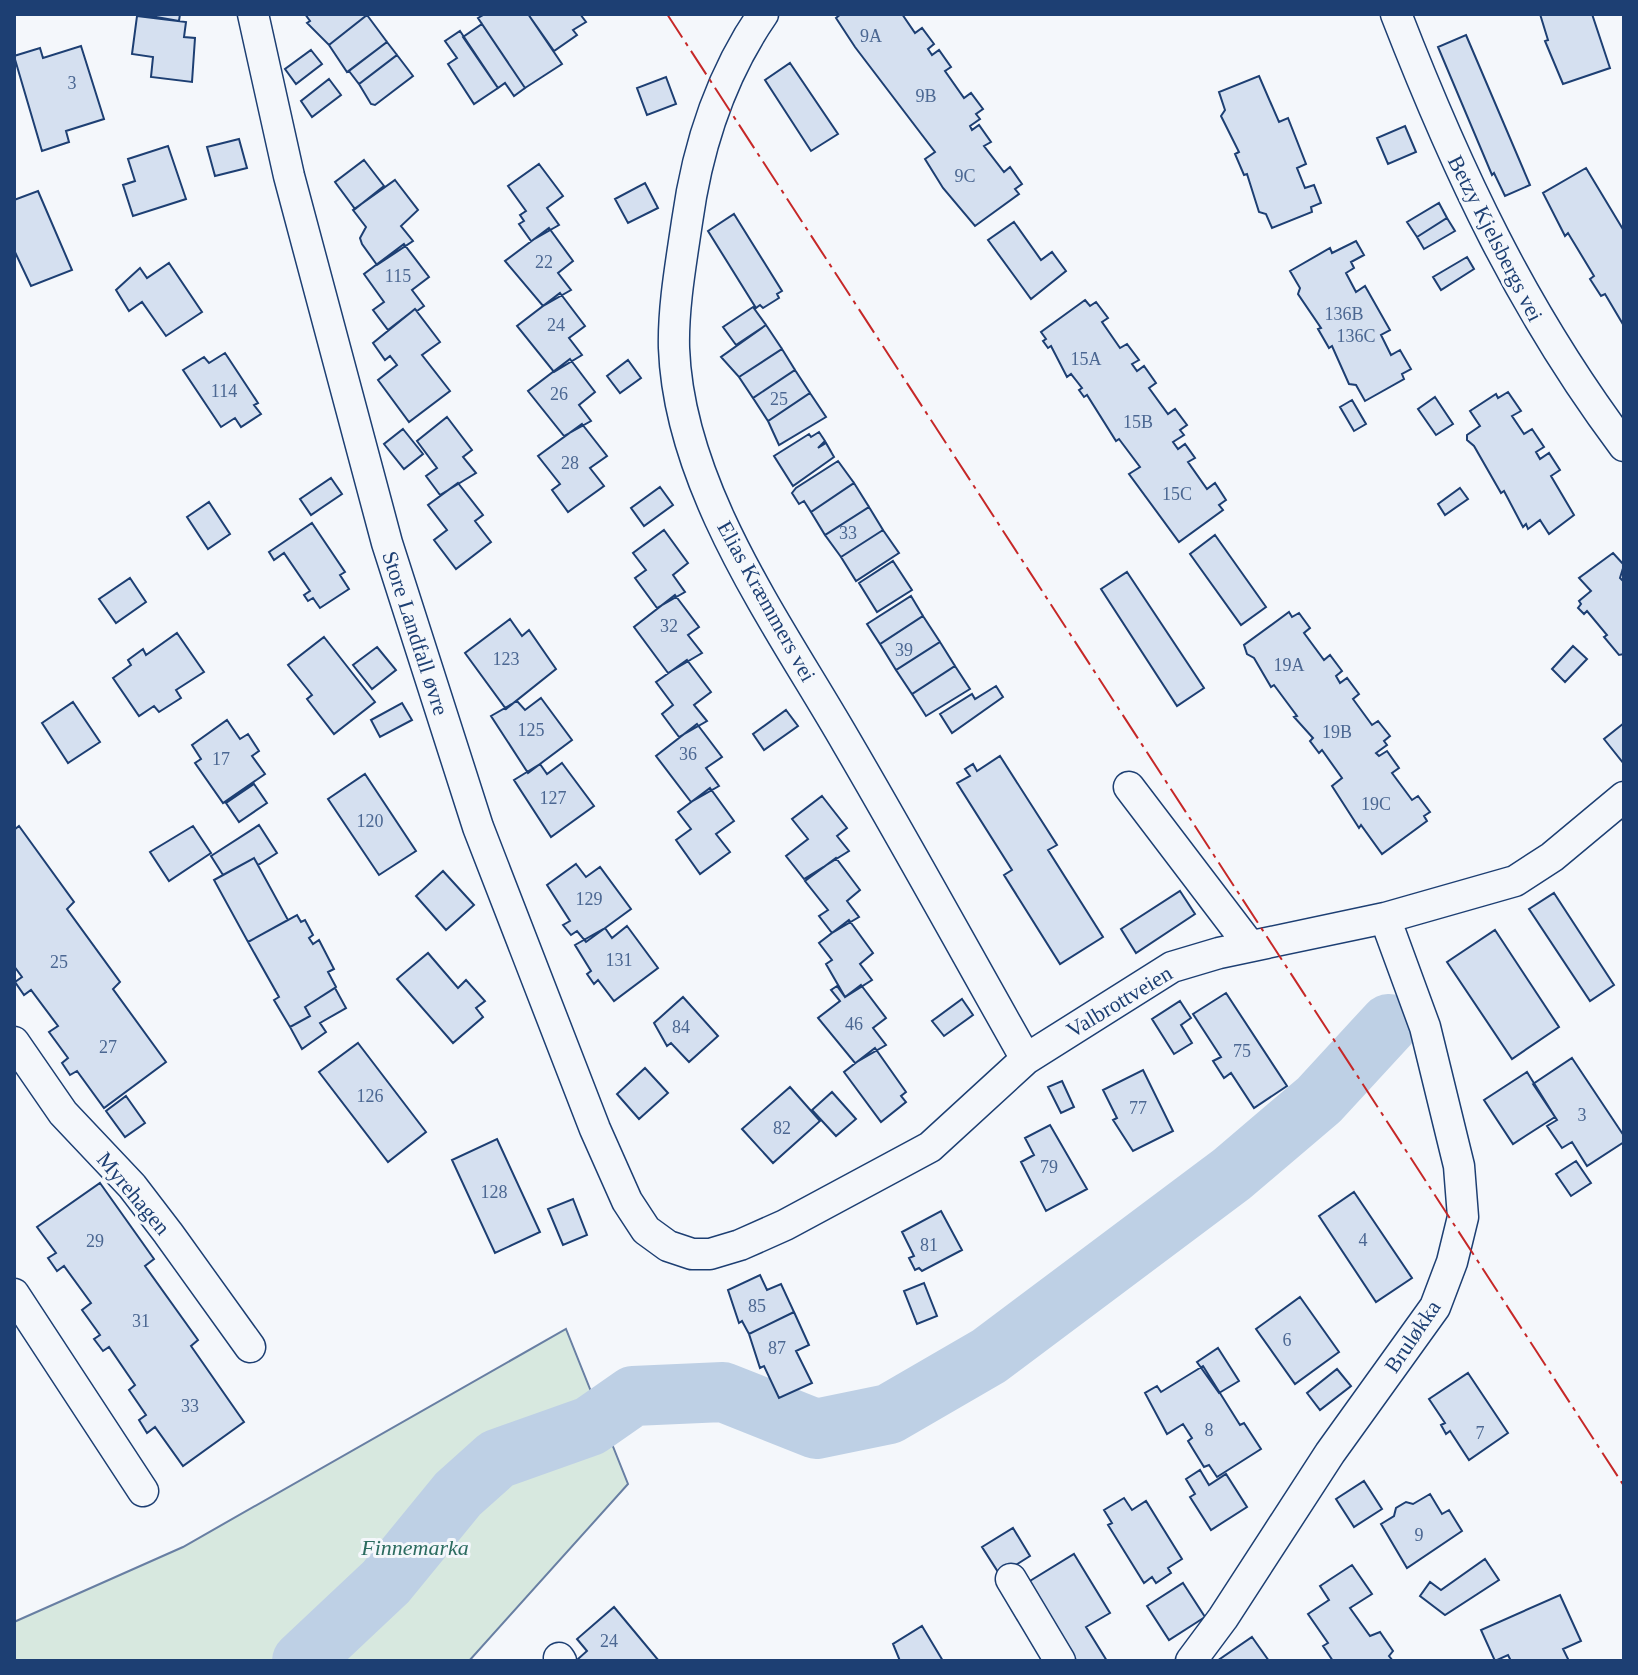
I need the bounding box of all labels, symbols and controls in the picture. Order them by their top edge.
house number: 9A [860,26,882,46]
house number: 3 [68,73,77,93]
house number: 9B [915,86,937,106]
street label: Betzy Kjelsbergs vei [1443,151,1548,325]
house number: 9C [954,166,976,186]
house number: 22 [535,252,553,272]
house number: 115 [385,266,411,286]
house number: 136B [1324,304,1364,324]
house number: 24 [547,315,565,335]
house number: 136C [1336,326,1376,346]
house number: 15A [1071,349,1102,369]
house number: 114 [211,381,237,401]
house number: 26 [550,384,568,404]
house number: 25 [770,389,788,409]
house number: 15B [1123,412,1153,432]
house number: 28 [561,453,579,473]
house number: 15C [1162,484,1192,504]
street label: Elias Kræmmers vei [712,517,821,686]
house number: 33 [839,523,857,543]
street label: Store Landfall øvre [377,548,454,718]
house number: 32 [660,616,678,636]
house number: 39 [895,640,913,660]
house number: 123 [493,649,520,669]
house number: 19A [1274,655,1305,675]
house number: 125 [518,720,545,740]
house number: 19B [1322,722,1352,742]
house number: 36 [679,744,697,764]
house number: 17 [212,749,230,769]
house number: 127 [540,788,567,808]
house number: 19C [1361,794,1391,814]
house number: 120 [357,811,384,831]
house number: 129 [576,889,603,909]
house number: 131 [606,950,633,970]
house number: 25 [50,952,68,972]
street label: Valbrottveien [1062,960,1176,1043]
house number: 46 [845,1014,863,1034]
house number: 84 [672,1017,690,1037]
house number: 27 [99,1037,117,1057]
house number: 75 [1233,1041,1251,1061]
house number: 126 [357,1086,384,1106]
house number: 77 [1129,1098,1147,1118]
house number: 3 [1578,1105,1587,1125]
house number: 82 [773,1118,791,1138]
street label: Myrehagen [92,1147,175,1240]
house number: 79 [1040,1157,1058,1177]
house number: 128 [481,1182,508,1202]
house number: 4 [1359,1230,1368,1250]
house number: 29 [86,1231,104,1251]
house number: 81 [920,1235,938,1255]
street label: Bruløkka [1379,1295,1446,1377]
house number: 85 [748,1296,766,1316]
house number: 31 [132,1311,150,1331]
house number: 6 [1283,1330,1292,1350]
house number: 87 [768,1338,786,1358]
house number: 33 [181,1396,199,1416]
house number: 8 [1205,1420,1214,1440]
house number: 7 [1476,1423,1485,1443]
house number: 9 [1415,1525,1424,1545]
park label: Finnemarka [360,1535,469,1560]
house number: 24 [600,1631,618,1651]

